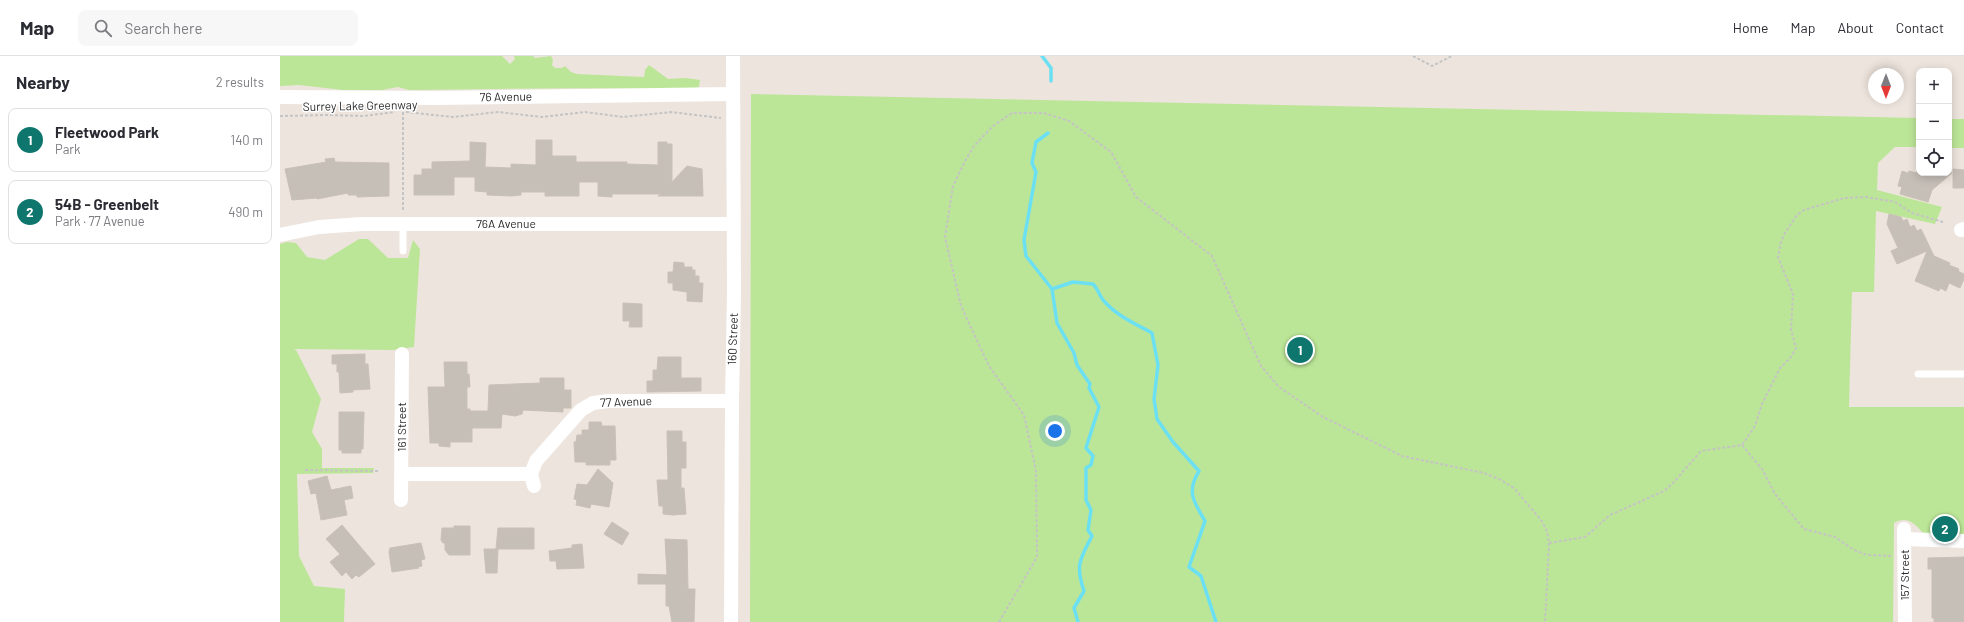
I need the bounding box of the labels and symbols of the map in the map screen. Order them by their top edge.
north arrow [1868,68,1904,104]
street label: 76 Avenue [480,89,532,103]
street label: Surrey Lake Greenway [302,97,418,113]
street label: 76A Avenue [476,216,536,230]
street label: 160 Street [724,313,740,365]
pin: 1 [1287,335,1313,365]
street label: 77 Avenue [600,393,652,409]
street label: 161 Street [394,402,408,452]
your location [1045,421,1065,441]
pin: 2 [1932,514,1958,544]
street label: 157 Street [1897,549,1911,601]

